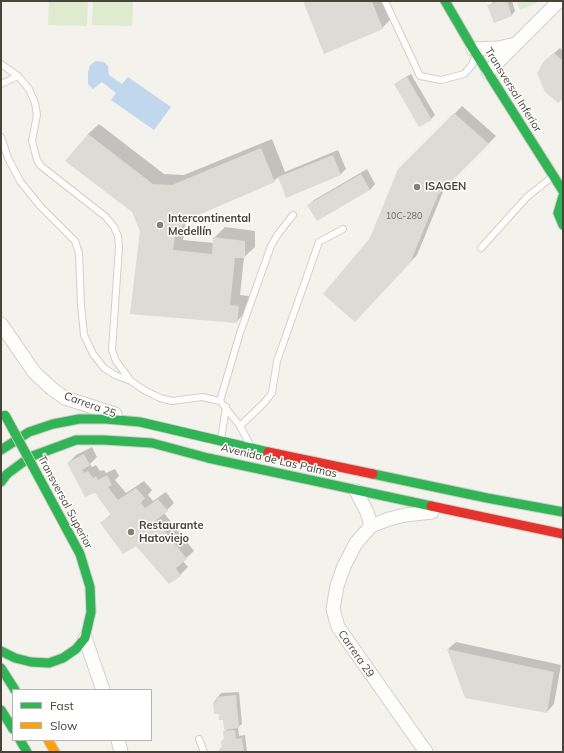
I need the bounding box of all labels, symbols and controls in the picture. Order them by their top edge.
street label: Transversal Inferior [482,45,544,135]
place label: ISAGEN [425,180,466,194]
marker: ISAGEN [412,182,422,192]
house number: 10C-280 [386,211,422,221]
place label: Intercontinental Medellín [168,212,251,238]
marker: Intercontinental Medellín [155,220,165,230]
street label: Carrera 25 [62,389,118,421]
street label: Avenida de Las Palmas [220,441,338,481]
street label: Transversal Superior [35,453,95,551]
place label: Restaurante Hatoviejo [139,519,203,545]
marker: Restaurante Hatoviejo [126,527,136,537]
street label: Carrera 29 [335,628,377,680]
legend [12,689,152,741]
text: Fast [50,698,74,713]
text: Slow [50,718,78,733]

